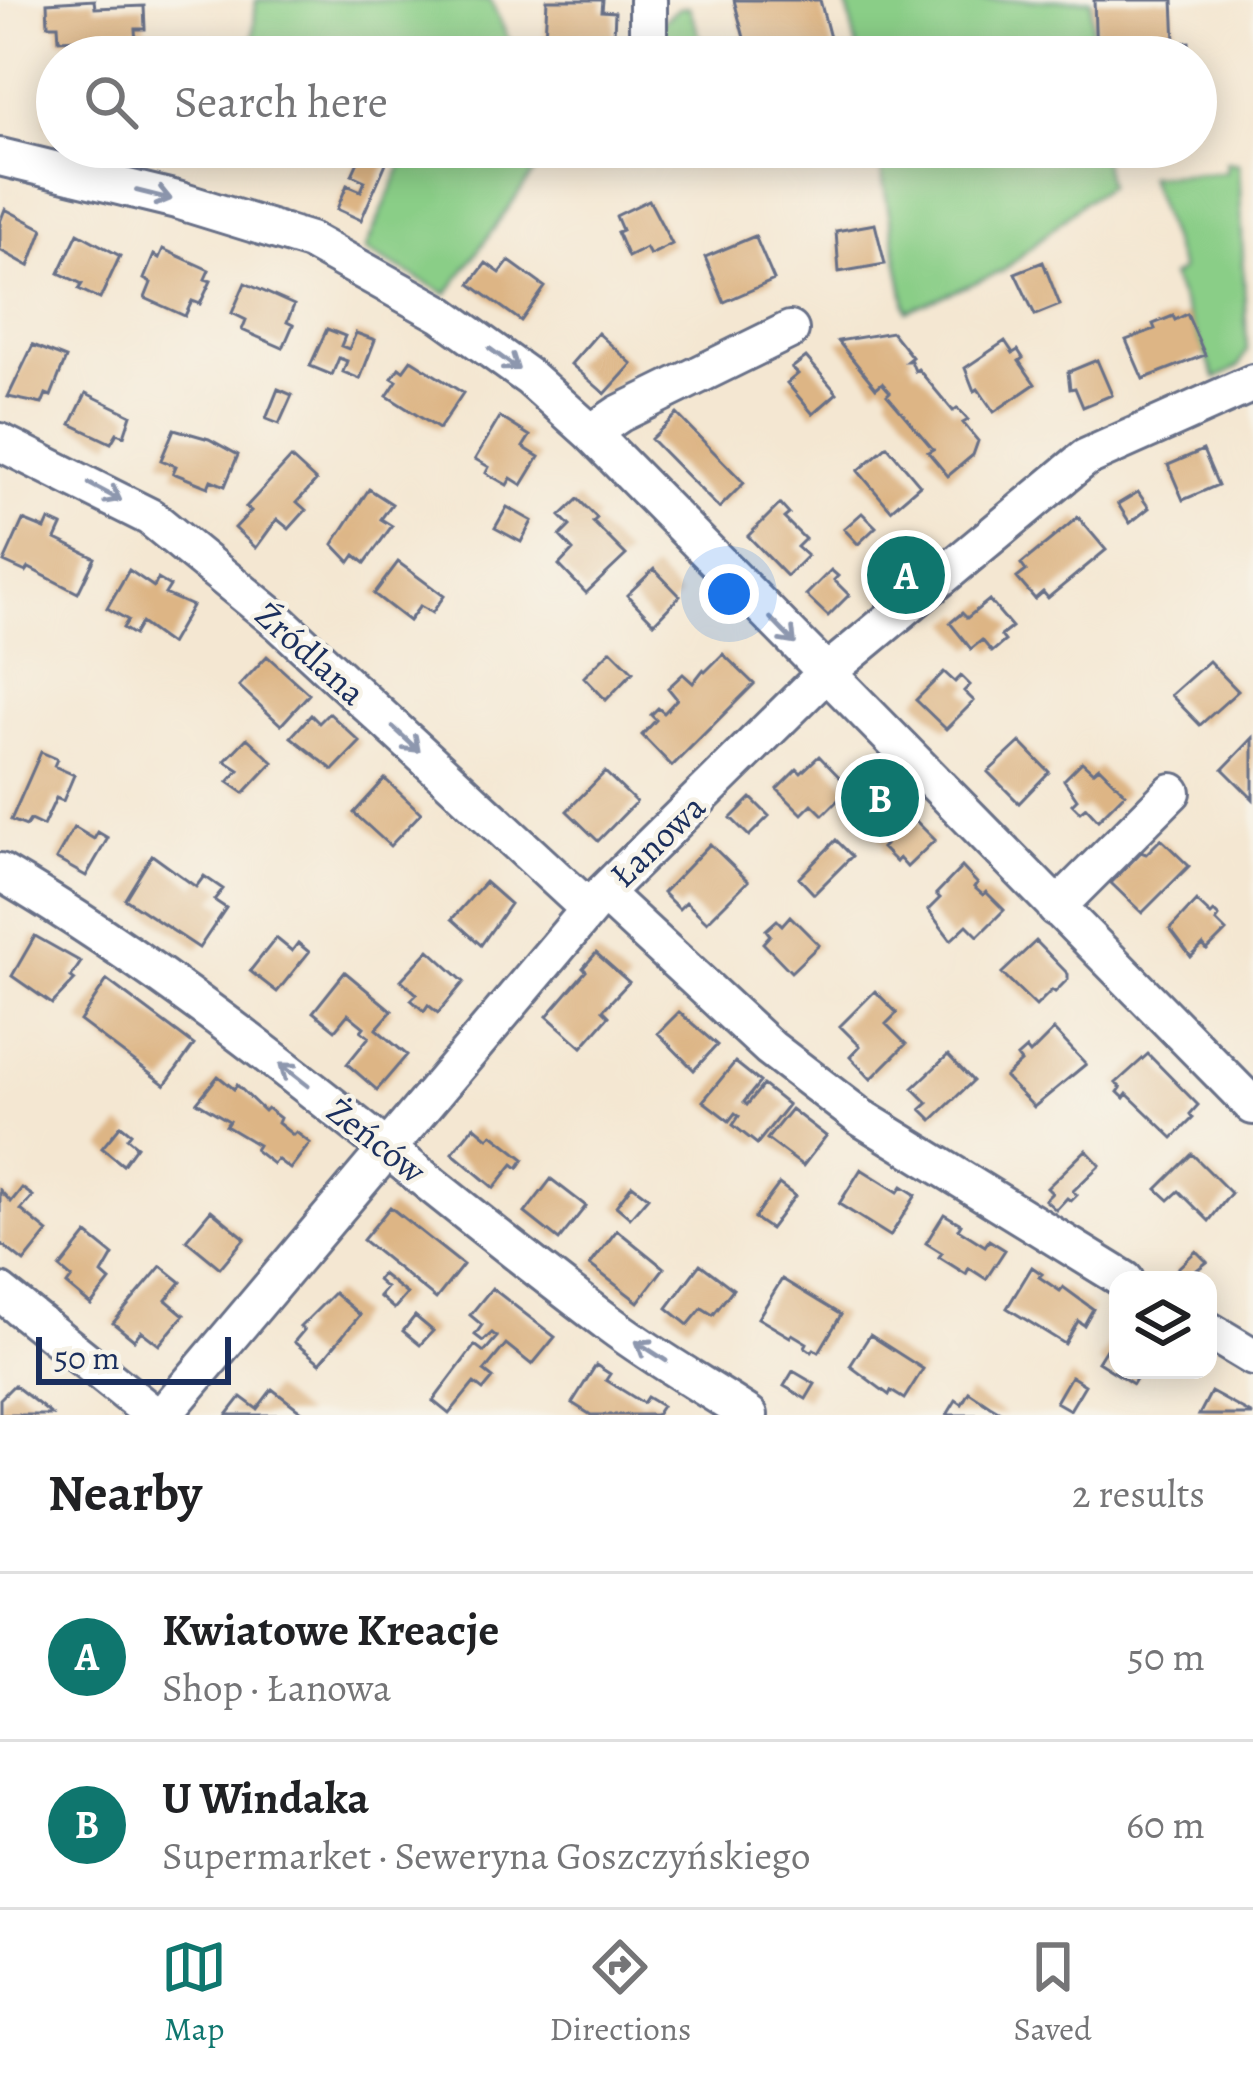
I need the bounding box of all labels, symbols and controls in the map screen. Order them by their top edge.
search box [36,36,1217,168]
icon: search [78,69,144,135]
text: Search here [174,71,388,133]
one-way arrow [135,185,173,207]
one-way arrow [487,346,520,371]
one-way arrow [87,481,122,504]
pin: A [867,530,945,620]
your location [699,564,759,624]
street label: Źródlana [245,591,377,716]
one-way arrow [768,616,796,645]
one-way arrow [390,725,420,753]
pin: B [841,753,919,843]
street label: Łanowa [599,783,716,898]
one-way arrow [278,1062,310,1089]
street label: Żeńców [317,1086,437,1195]
map controls [1109,1271,1217,1379]
button: layers [1109,1271,1217,1379]
scale bar [36,1331,231,1384]
text: 50 m [54,1335,120,1380]
one-way arrow [634,1339,668,1364]
text: Nearby [48,1458,202,1528]
text: 2 results [1072,1467,1205,1520]
text: Kwiatowe Kreacje [162,1599,499,1661]
text: A [75,1630,99,1683]
text: 50 m [1127,1630,1205,1683]
text: Shop · Łanowa [162,1661,391,1714]
text: U Windaka [162,1767,369,1829]
text: B [75,1798,99,1851]
text: 60 m [1126,1798,1205,1851]
text: Supermarket · Seweryna Goszczyńskiego [162,1829,811,1882]
tab: Map [161,1934,227,2051]
tab: Directions [550,1934,691,2051]
tab: Saved [1014,1934,1092,2051]

